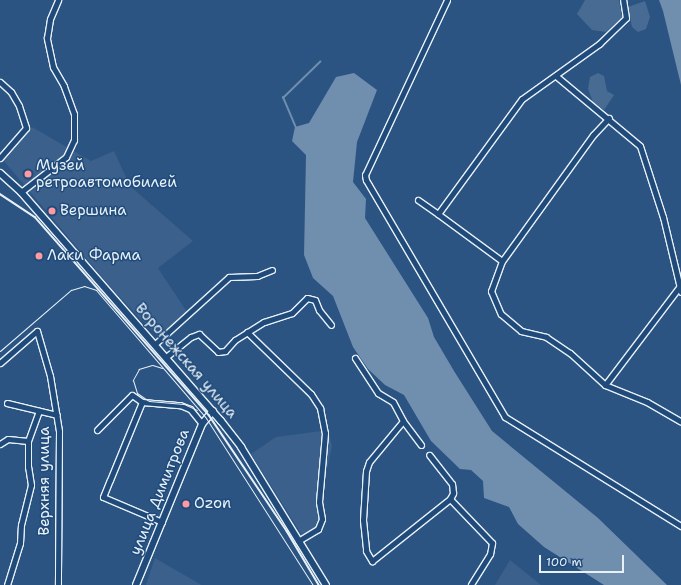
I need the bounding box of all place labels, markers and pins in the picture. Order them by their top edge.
place label: Музей ретроавтомобилей [36,156,177,191]
marker: Музей ретроавтомобилей [23,169,33,179]
place label: Вершина [60,202,127,220]
marker: Вершина [47,206,57,216]
place label: Лаки Фарма [47,247,141,265]
marker: Лаки Фарма [34,251,44,261]
place label: Ozon [194,495,231,513]
marker: Ozon [181,499,191,509]

